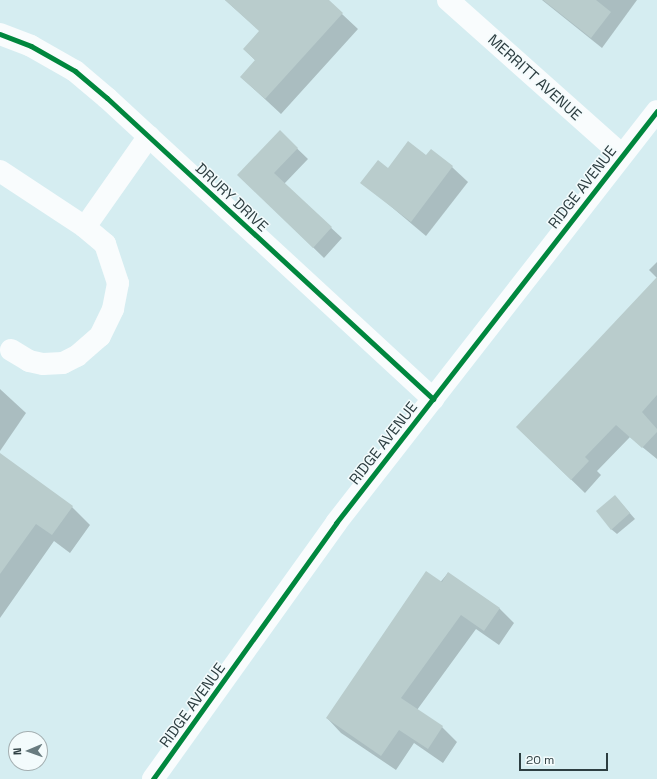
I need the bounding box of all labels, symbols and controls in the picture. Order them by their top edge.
street label: MERRITT AVENUE [484,30,586,124]
street label: RIDGE AVENUE [544,142,620,232]
street label: DRURY DRIVE [192,159,272,235]
street label: RIDGE AVENUE [345,398,421,488]
street label: RIDGE AVENUE [155,659,229,751]
north arrow [8,731,48,771]
scale bar [521,745,610,771]
text: N [10,747,24,755]
text: 20 m [526,752,554,768]

